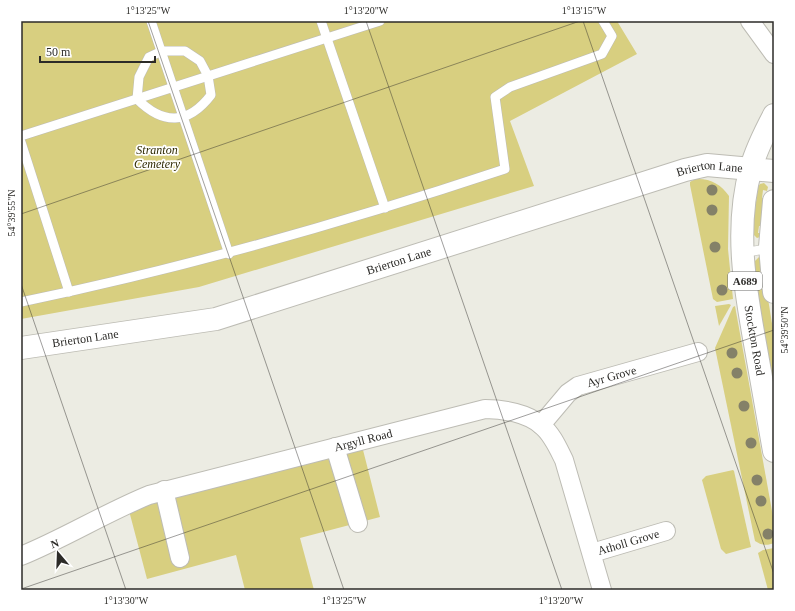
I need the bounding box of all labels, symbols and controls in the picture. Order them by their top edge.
text: 1°13'25"W [126,5,171,16]
text: 1°13'20"W [344,5,389,16]
text: 1°13'15"W [562,5,607,16]
scale bar [40,38,155,64]
text: 50 m [46,45,71,59]
park label: Stranton Cemetery [134,143,181,171]
street label: Brierton Lane [675,158,743,179]
text: 54°39'55"N [6,189,17,237]
street label: Brierton Lane [365,244,433,278]
road number: A689 [728,272,762,290]
street label: Stockton Road [742,304,768,377]
text: 54°39'50"N [779,306,790,354]
street label: Brierton Lane [51,327,119,350]
street label: Ayr Grove [585,363,638,390]
street label: Argyll Road [333,426,394,454]
street label: Atholl Grove [596,526,661,558]
north arrow [38,533,78,573]
text: N [49,537,61,551]
text: 1°13'30"W [104,595,149,606]
text: 1°13'25"W [322,595,367,606]
text: 1°13'20"W [539,595,584,606]

